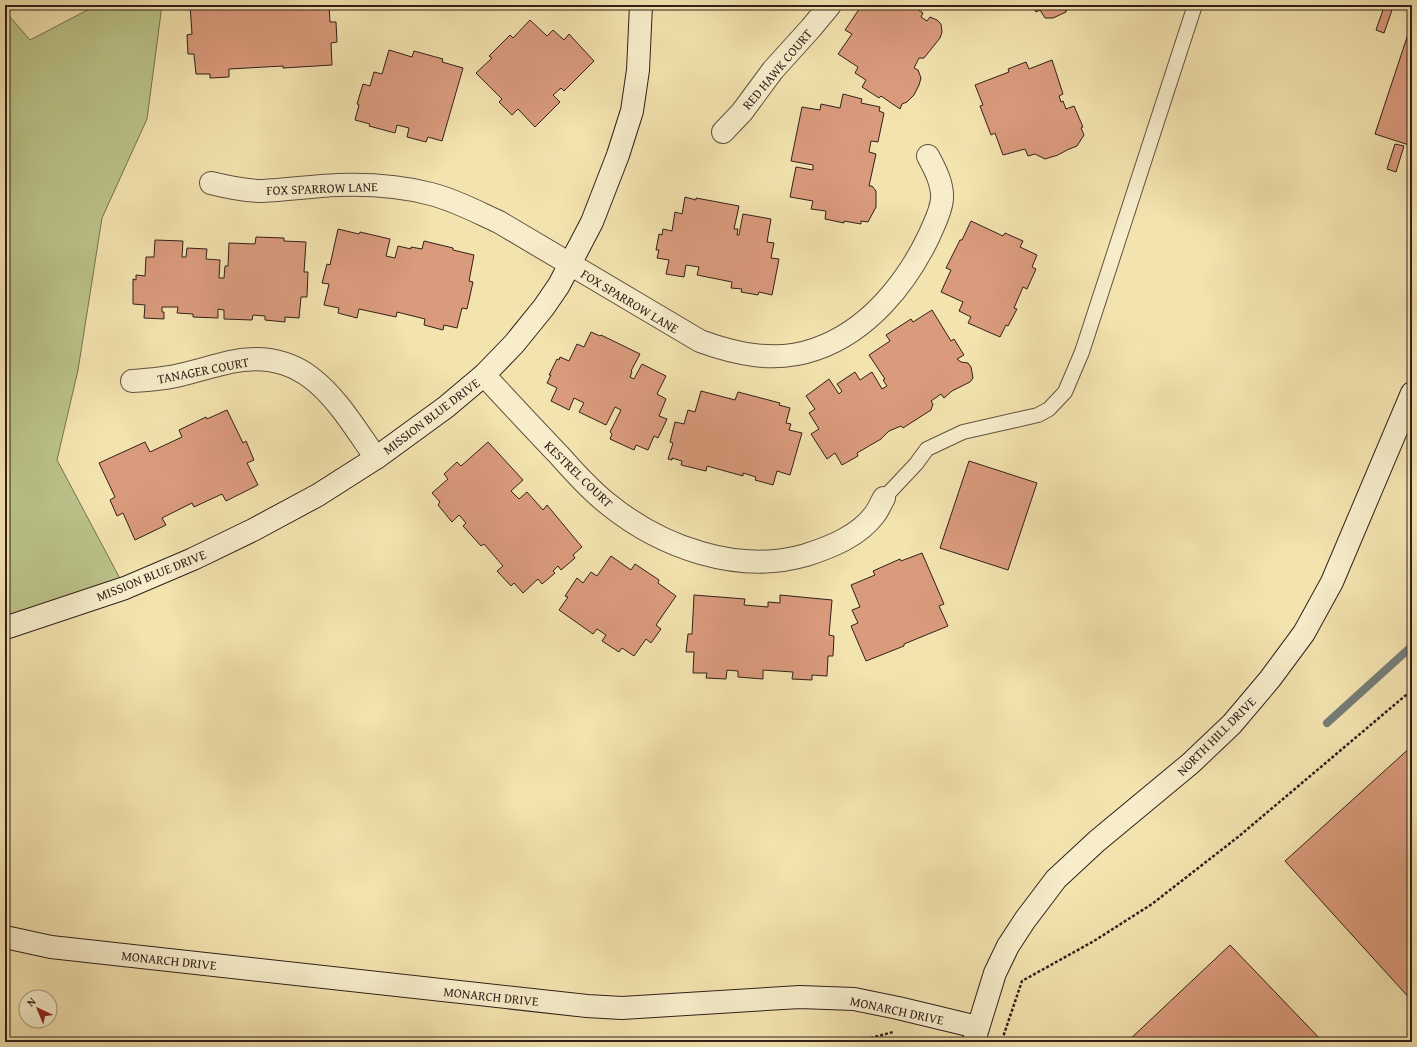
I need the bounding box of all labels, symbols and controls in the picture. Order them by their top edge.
street label: RED HAWK COURT [738,24,817,114]
street label: FOX SPARROW LANE [266,177,378,200]
street label: FOX SPARROW LANE [577,265,683,338]
street label: TANAGER COURT [156,352,251,389]
street label: MISSION BLUE DRIVE [379,373,484,459]
street label: KESTREL COURT [540,437,618,513]
street label: MISSION BLUE DRIVE [93,545,209,606]
street label: NORTH HILL DRIVE [1173,692,1260,780]
street label: MONARCH DRIVE [120,946,218,975]
street label: MONARCH DRIVE [442,982,540,1011]
north arrow [18,989,58,1029]
street label: MONARCH DRIVE [848,991,946,1030]
text: N [23,993,40,1010]

